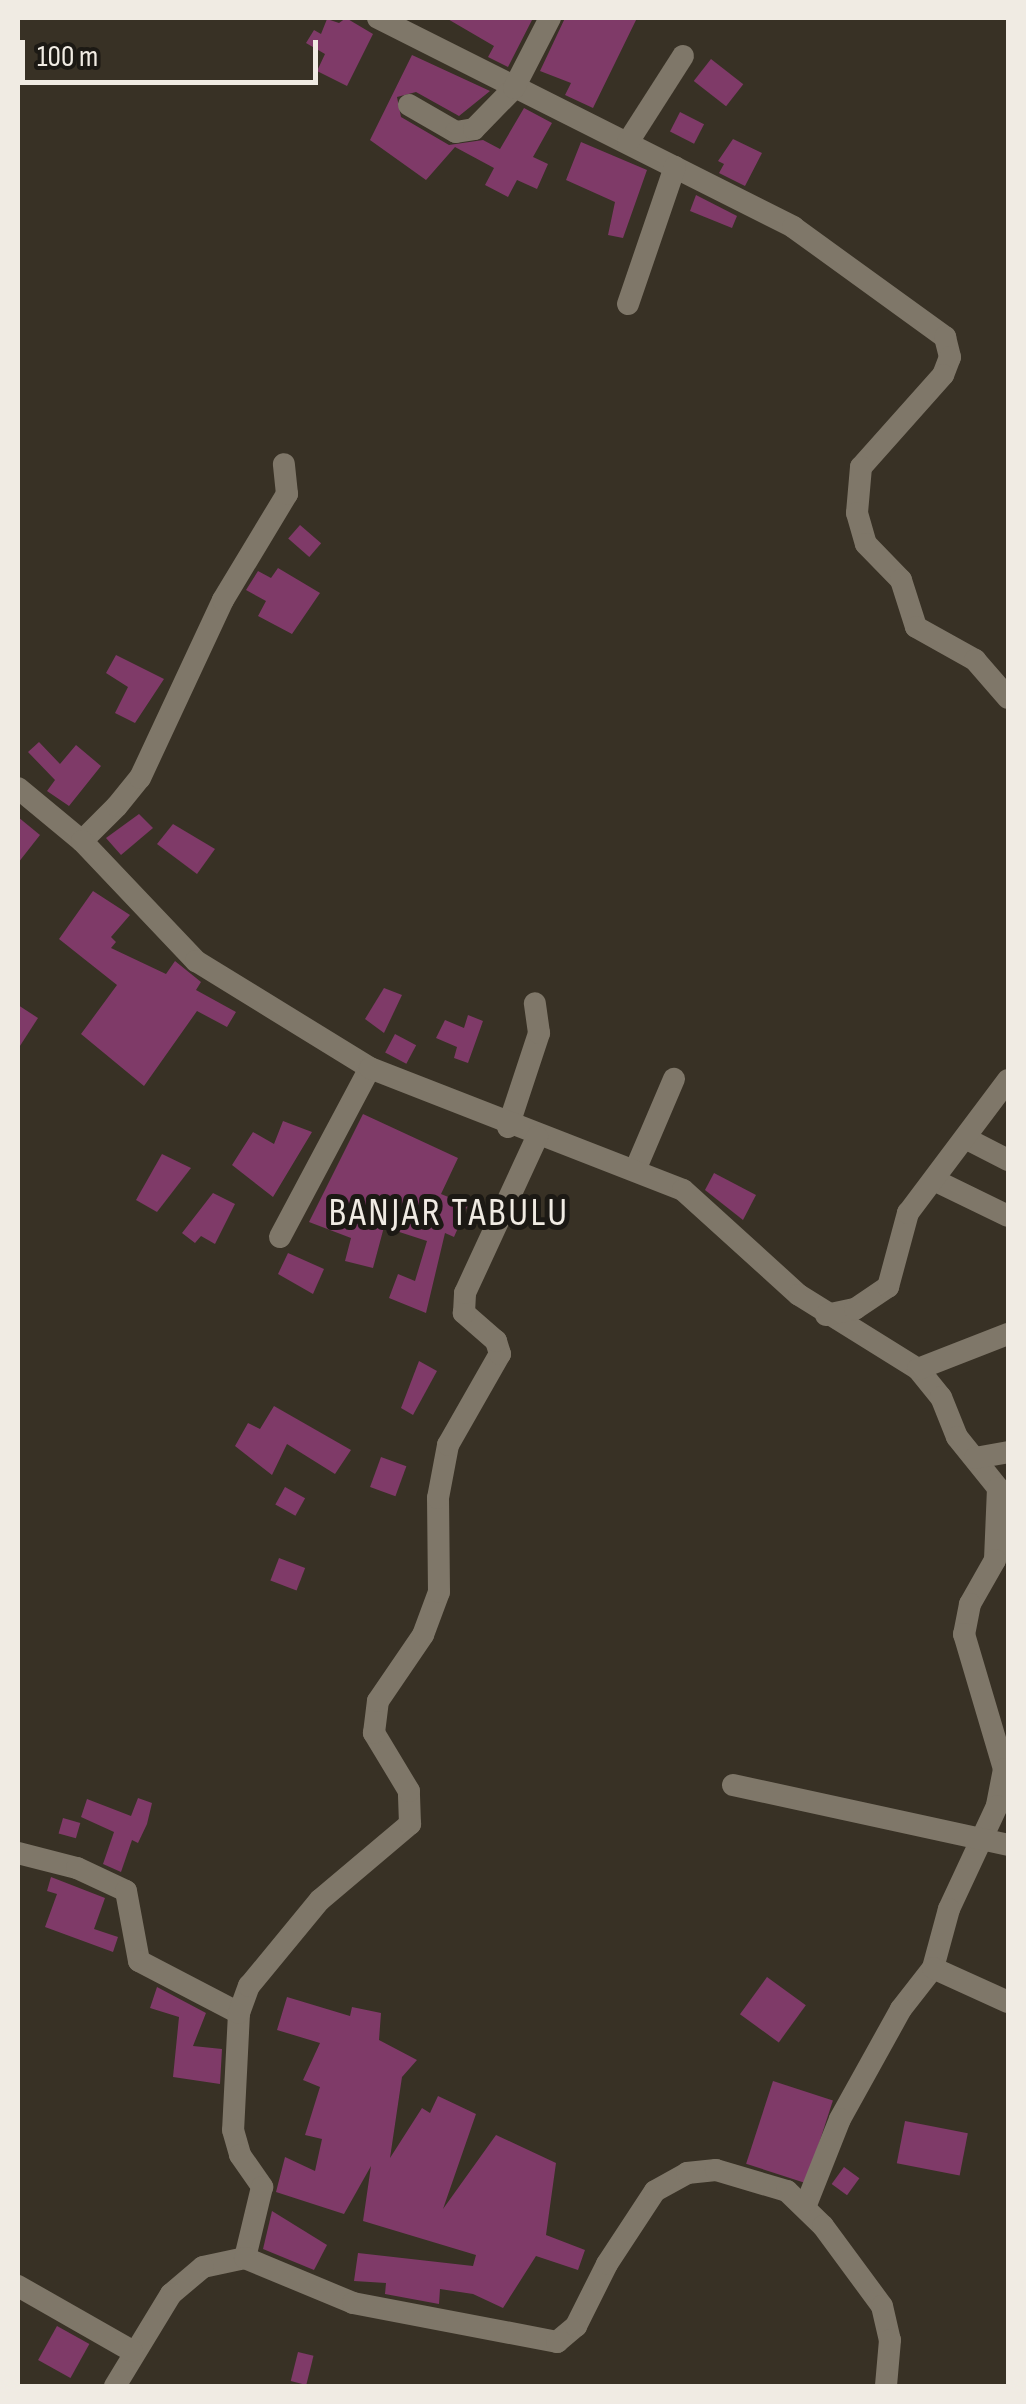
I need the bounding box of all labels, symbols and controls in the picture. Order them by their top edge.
scale bar [25,20,322,82]
text: 100 m [37,39,98,75]
district label: BANJAR TABULU [328,1189,570,1237]

